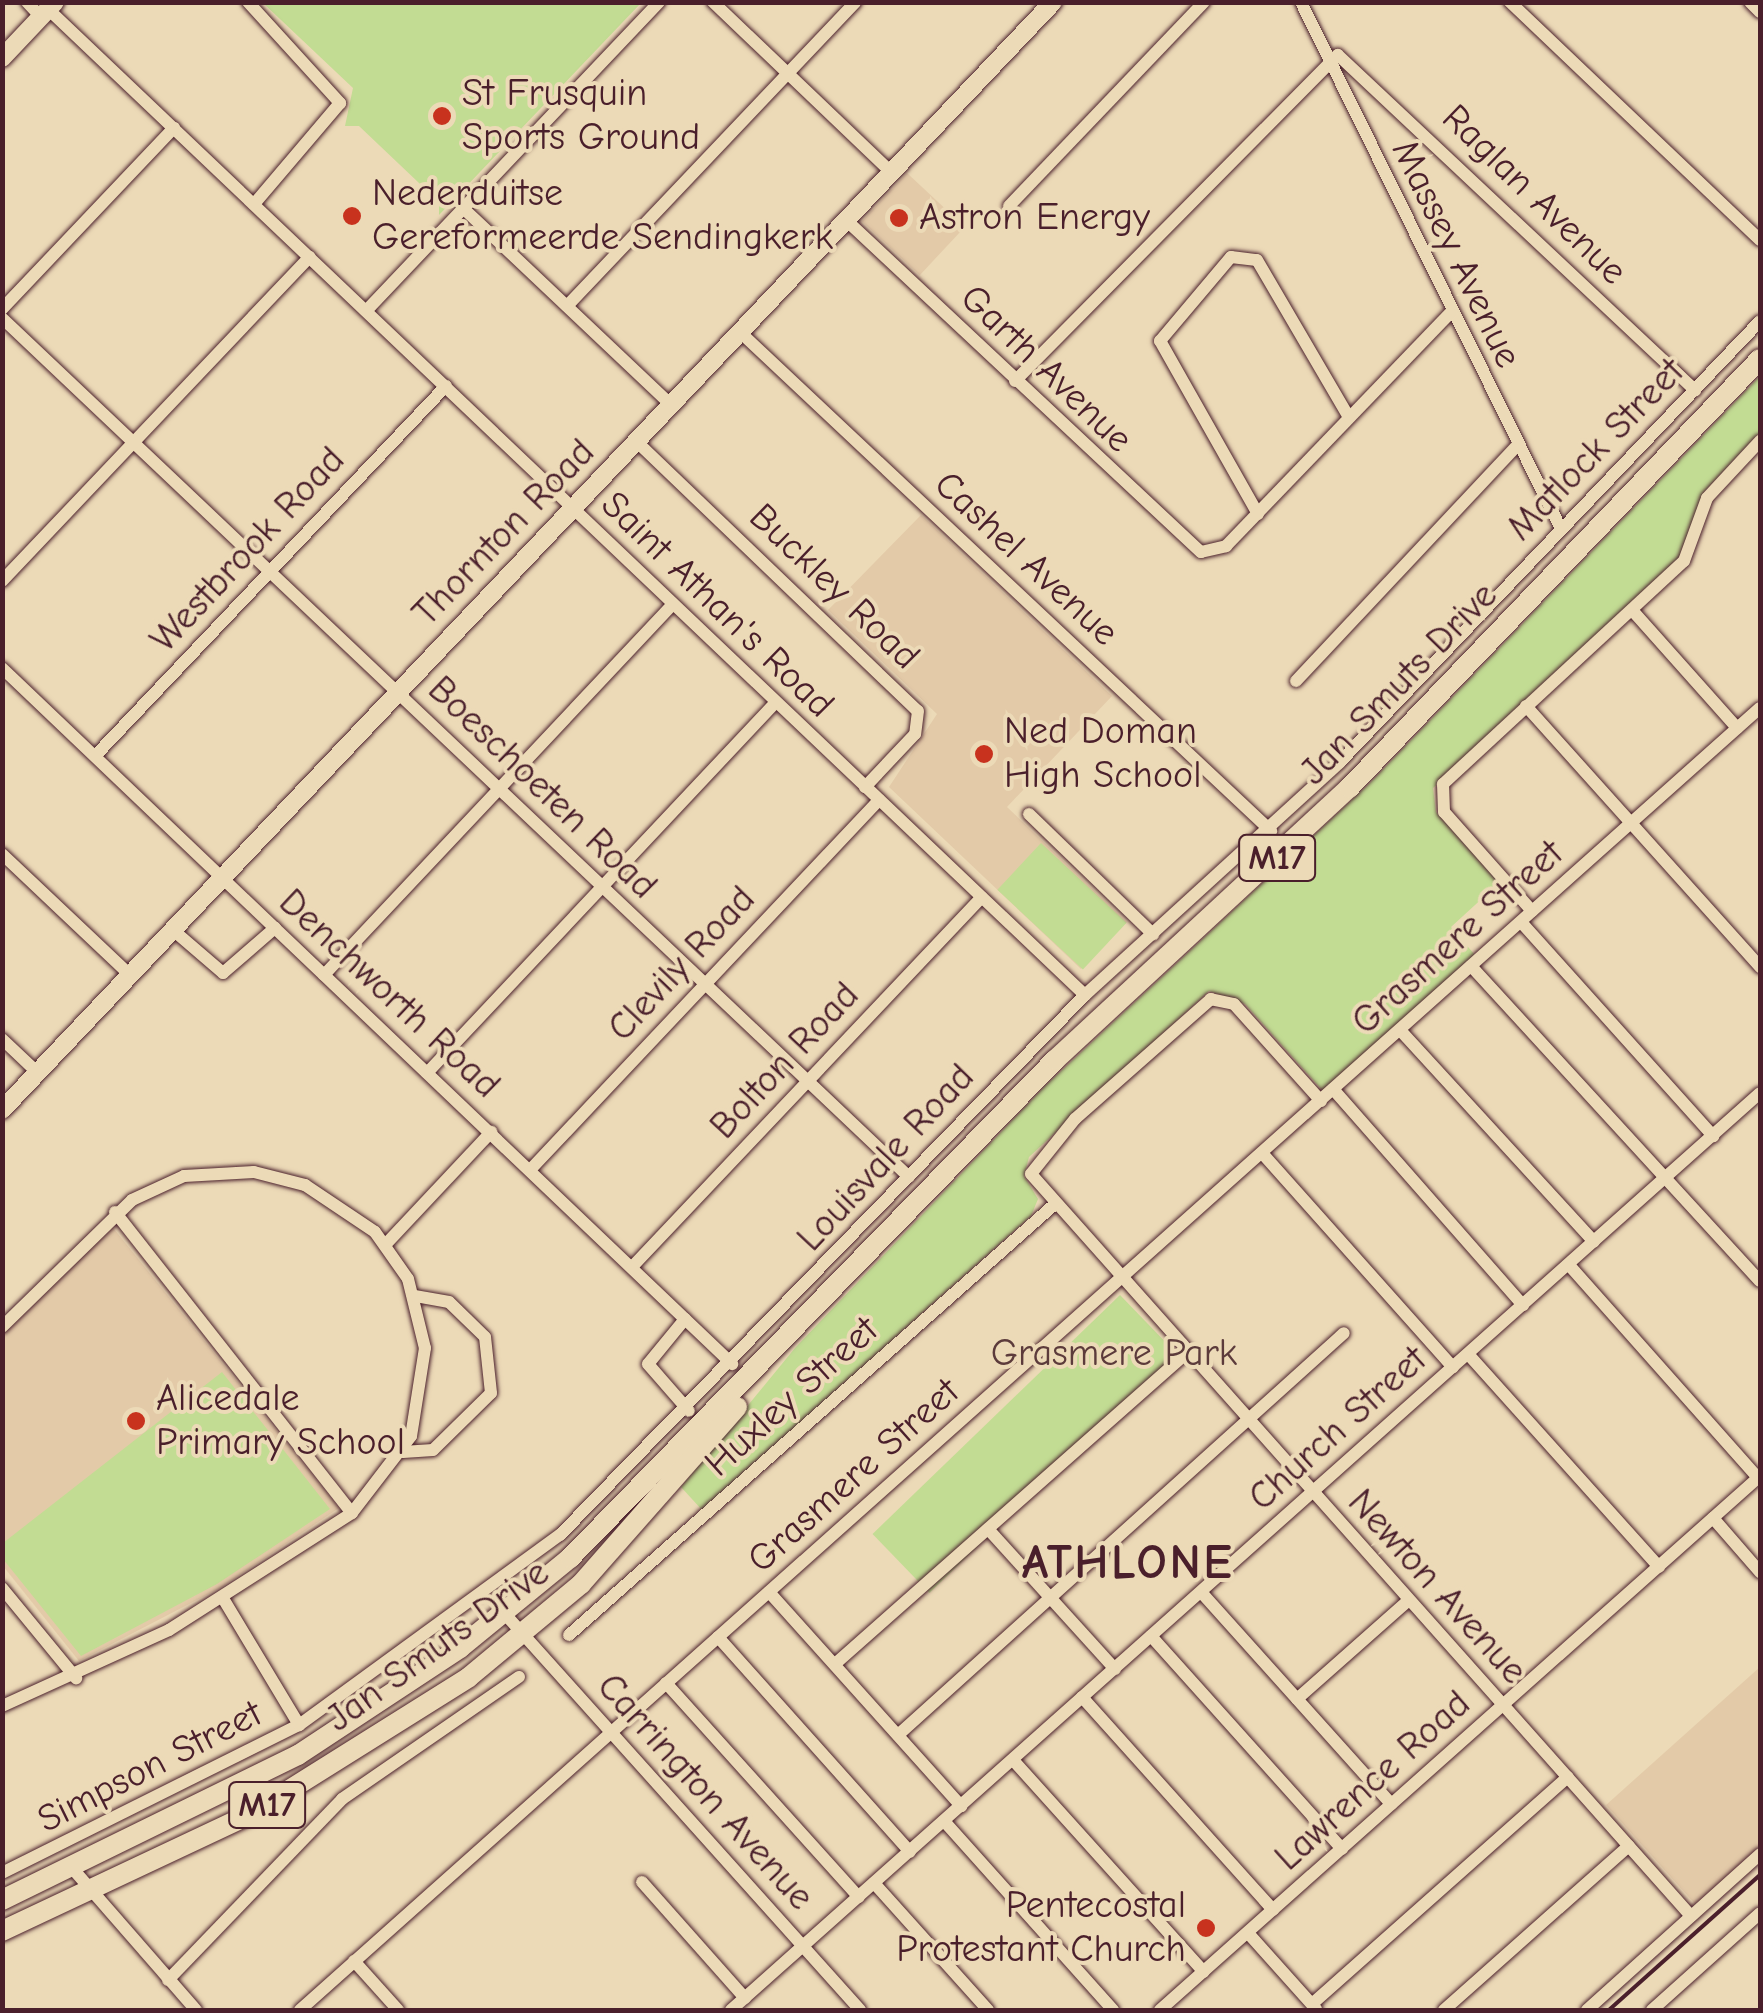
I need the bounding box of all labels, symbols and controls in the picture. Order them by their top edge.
place label: St Frusquin Sports Ground [462,71,700,160]
street label: Raglan Avenue [1432,95,1636,295]
marker: St Frusquin Sports Ground [431,105,453,127]
street label: Massey Avenue [1381,133,1531,375]
place label: Nederduitse Gereformeerde Sendingkerk [372,171,833,260]
place label: Astron Energy [919,195,1150,241]
marker: Nederduitse Gereformeerde Sendingkerk [341,205,363,227]
marker: Astron Energy [888,207,910,229]
street label: Garth Avenue [950,276,1142,462]
street label: Matlock Street [1498,350,1694,550]
street label: Thornton Road [404,430,604,636]
street label: Westbrook Road [141,438,355,662]
street label: Cashel Avenue [925,462,1127,656]
street label: Saint Athan's Road [591,482,843,728]
street label: Buckley Road [739,495,929,679]
street label: Jan Smuts Drive [1291,573,1507,795]
street label: Boeschoeten Road [418,667,666,909]
place label: Ned Doman High School [1004,709,1201,798]
marker: Ned Doman High School [973,743,995,765]
road number: M17 [1237,828,1317,888]
street label: Grasmere Street [1343,831,1573,1045]
street label: Clevily Road [599,877,765,1051]
street label: Denchworth Road [269,880,509,1108]
street label: Bolton Road [701,973,869,1149]
street label: Louisvale Road [788,1055,984,1261]
street label: Huxley Street [696,1307,888,1487]
park label: Grasmere Park [991,1331,1237,1377]
street label: Church Street [1240,1337,1436,1521]
street label: Grasmere Street [739,1369,969,1583]
place label: Alicedale Primary School [156,1376,405,1466]
marker: Alicedale Primary School [125,1410,147,1432]
street label: Newton Avenue [1338,1480,1536,1694]
district label: ATHLONE [1022,1534,1234,1592]
street label: Jan Smuts Drive [318,1550,558,1742]
street label: Carrington Avenue [587,1664,823,1920]
street label: Lawrence Road [1266,1681,1480,1881]
street label: Simpson Street [30,1691,270,1843]
road number: M17 [227,1775,307,1835]
place label: Pentecostal Protestant Church [896,1883,1186,1972]
marker: Pentecostal Protestant Church [1195,1917,1217,1939]

